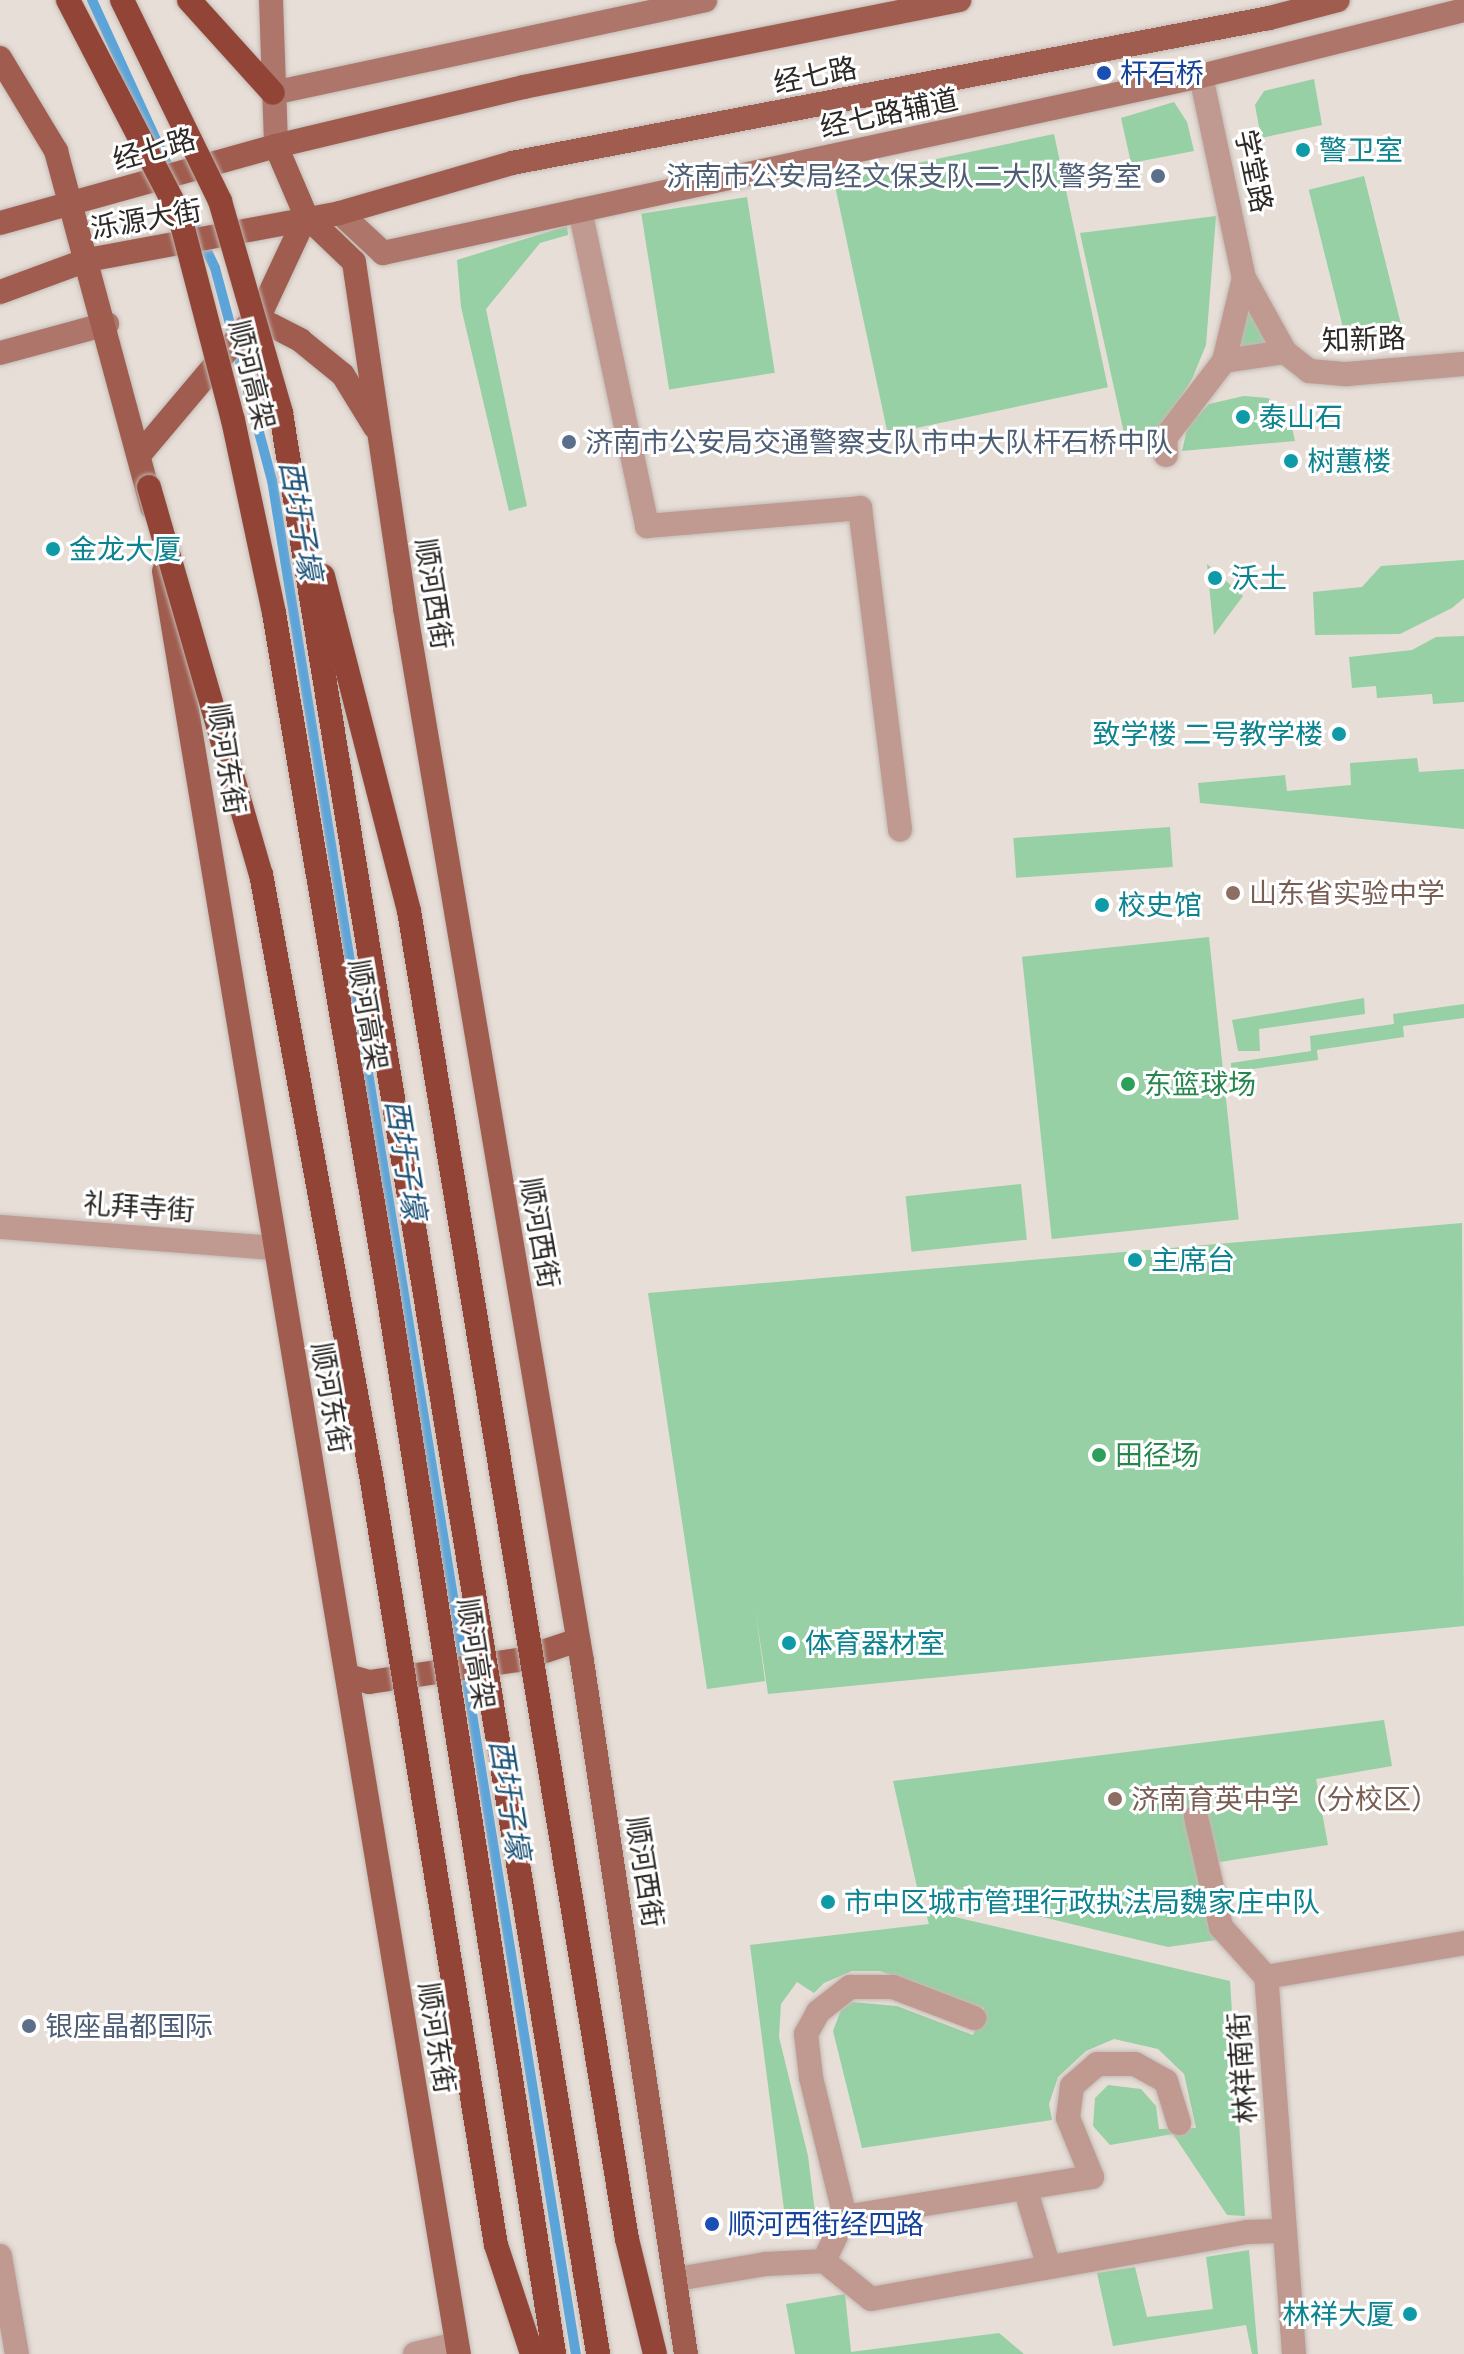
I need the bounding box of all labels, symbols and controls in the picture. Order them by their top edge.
street label: 经七路 [771,50,859,100]
place label: 杆石桥 [1120,56,1204,90]
marker: 杆石桥 [1095,64,1113,82]
street label: 经七路辅道 [817,82,961,144]
street label: 经七路 [109,121,199,177]
street label: 学堂路 [1229,126,1279,216]
place label: 警卫室 [1319,133,1403,167]
marker: 警卫室 [1294,141,1312,159]
place label: 济南市公安局经文保支队二大队警务室 [666,159,1142,193]
marker: 济南市公安局经文保支队二大队警务室 [1149,167,1167,185]
street label: 泺源大街 [88,193,204,245]
street label: 顺河高架 [222,317,282,433]
street label: 知新路 [1321,321,1407,357]
place label: 泰山石 [1259,400,1343,434]
marker: 泰山石 [1234,408,1252,426]
place label: 济南市公安局交通警察支队市中大队杆石桥中队 [585,425,1173,459]
marker: 济南市公安局交通警察支队市中大队杆石桥中队 [560,433,578,451]
place label: 树蕙楼 [1307,444,1391,478]
marker: 树蕙楼 [1282,452,1300,470]
water label: 西圩子壕 [273,458,329,582]
place label: 金龙大厦 [69,532,181,566]
street label: 顺河西街 [409,536,459,652]
marker: 金龙大厦 [44,540,62,558]
place label: 沃土 [1231,561,1287,595]
marker: 沃土 [1206,569,1224,587]
street label: 顺河东街 [202,701,252,817]
place label: 致学楼 二号教学楼 [1092,717,1323,751]
marker: 致学楼 二号教学楼 [1330,725,1348,743]
place label: 山东省实验中学 [1249,876,1445,910]
marker: 山东省实验中学 [1224,884,1242,902]
place label: 校史馆 [1118,888,1202,922]
marker: 校史馆 [1093,896,1111,914]
street label: 顺河高架 [342,957,394,1073]
place label: 东篮球场 [1144,1067,1256,1101]
marker: 东篮球场 [1119,1075,1137,1093]
water label: 西圩子壕 [379,1097,433,1221]
street label: 顺河西街 [514,1175,566,1291]
street label: 礼拜寺街 [82,1186,196,1228]
place label: 主席台 [1151,1243,1235,1277]
marker: 主席台 [1126,1251,1144,1269]
street label: 顺河东街 [305,1340,357,1456]
place label: 田径场 [1115,1438,1199,1472]
marker: 田径场 [1090,1446,1108,1464]
street label: 顺河高架 [451,1596,501,1712]
place label: 体育器材室 [805,1626,945,1660]
marker: 体育器材室 [780,1634,798,1652]
water label: 西圩子壕 [483,1737,537,1861]
place label: 济南育英中学（分校区） [1131,1782,1439,1816]
marker: 济南育英中学（分校区） [1106,1790,1124,1808]
street label: 顺河西街 [620,1814,670,1930]
place label: 市中区城市管理行政执法局魏家庄中队 [844,1885,1320,1919]
marker: 市中区城市管理行政执法局魏家庄中队 [819,1893,837,1911]
street label: 顺河东街 [412,1980,462,2096]
place label: 银座晶都国际 [45,2009,213,2043]
street label: 林祥南街 [1221,2011,1263,2125]
marker: 银座晶都国际 [20,2017,38,2035]
place label: 顺河西街经四路 [728,2207,924,2241]
marker: 顺河西街经四路 [703,2215,721,2233]
place label: 林祥大厦 [1282,2297,1394,2331]
marker: 林祥大厦 [1401,2305,1419,2323]

